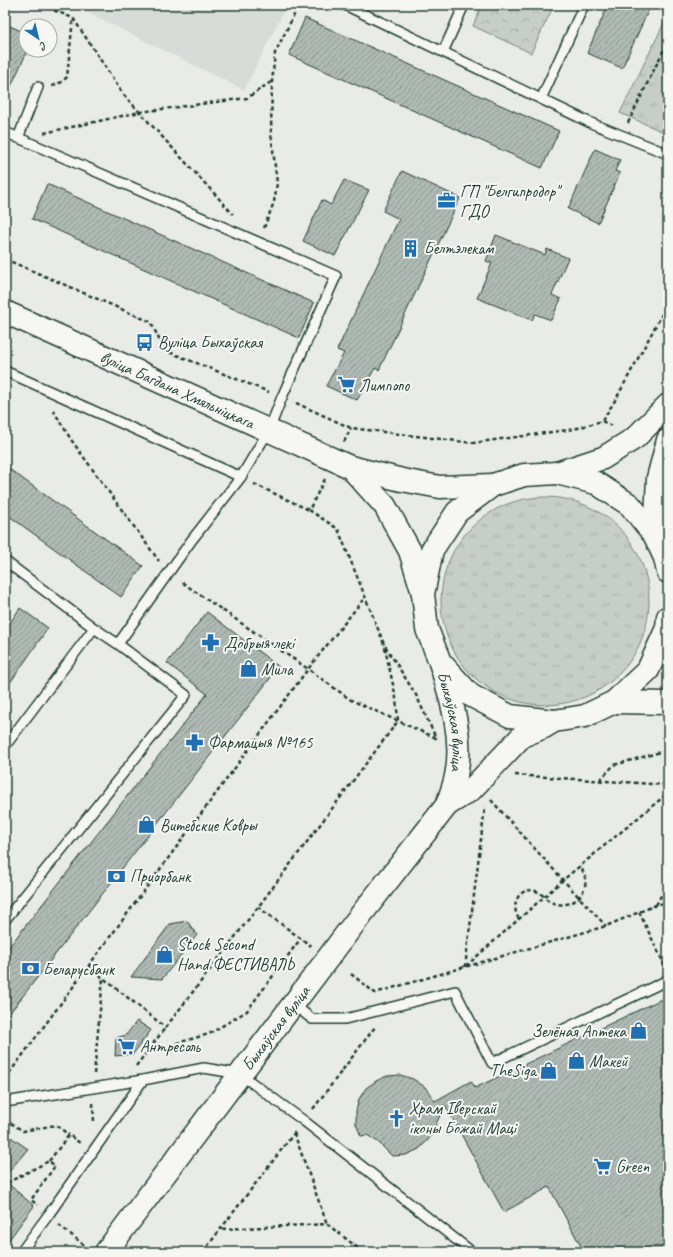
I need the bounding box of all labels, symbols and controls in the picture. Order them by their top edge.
north arrow [18,18,58,58]
text: С [36,39,50,54]
place label: ГП "Белгипродор" ГДО [460,181,563,222]
office icon: ГП "Белгипродор" ГДО [437,191,457,211]
building icon: Белтэлекам [401,238,421,258]
place label: Белтэлекам [424,238,494,259]
bus stop icon: Вуліца Быхаўская [135,332,155,352]
place label: Вуліца Быхаўская [158,332,264,353]
street label: вуліца Багдана Хмяльніцкага [97,346,259,434]
supermarket icon: Лимпопо [336,375,356,395]
place label: Лимпопо [359,375,410,396]
pharmacy icon: Добрыя лекі [201,633,221,653]
place label: Добрыя лекі [224,633,296,654]
shop icon: Мила [238,659,258,679]
place label: Мила [261,659,294,680]
street label: Быхаўская вуліца [433,669,469,774]
pharmacy icon: Фармацыя №165 [185,732,205,752]
place label: Фармацыя №165 [208,732,314,753]
shop icon: Витебские Ковры [137,815,157,835]
place label: Витебские Ковры [160,815,259,836]
bank icon: Приорбанк [107,866,127,886]
place label: Приорбанк [130,866,192,887]
place label: Stock Second Hand ФЕСТИВАЛЬ [177,934,296,975]
shop icon: Stock Second Hand ФЕСТИВАЛЬ [154,944,174,964]
bank icon: Беларусбанк [20,959,40,979]
place label: Беларусбанк [43,959,116,980]
street label: Быхаўская вуліца [237,980,315,1074]
place label: Зелёная Аптека [532,1021,628,1042]
shop icon: Зелёная Аптека [629,1021,649,1041]
supermarket icon: Антресоль [117,1036,137,1056]
place label: Антресоль [140,1036,202,1057]
shop icon: Макей [566,1051,586,1071]
place label: Макей [589,1051,628,1072]
place label: TheSiga [490,1060,538,1081]
shop icon: TheSiga [539,1060,559,1080]
place label: Храм Іверскай іконы Божай Маці [409,1098,518,1139]
church icon: Храм Іверскай іконы Божай Маці [386,1108,406,1128]
supermarket icon: Green [593,1156,613,1176]
place label: Green [616,1156,649,1177]

